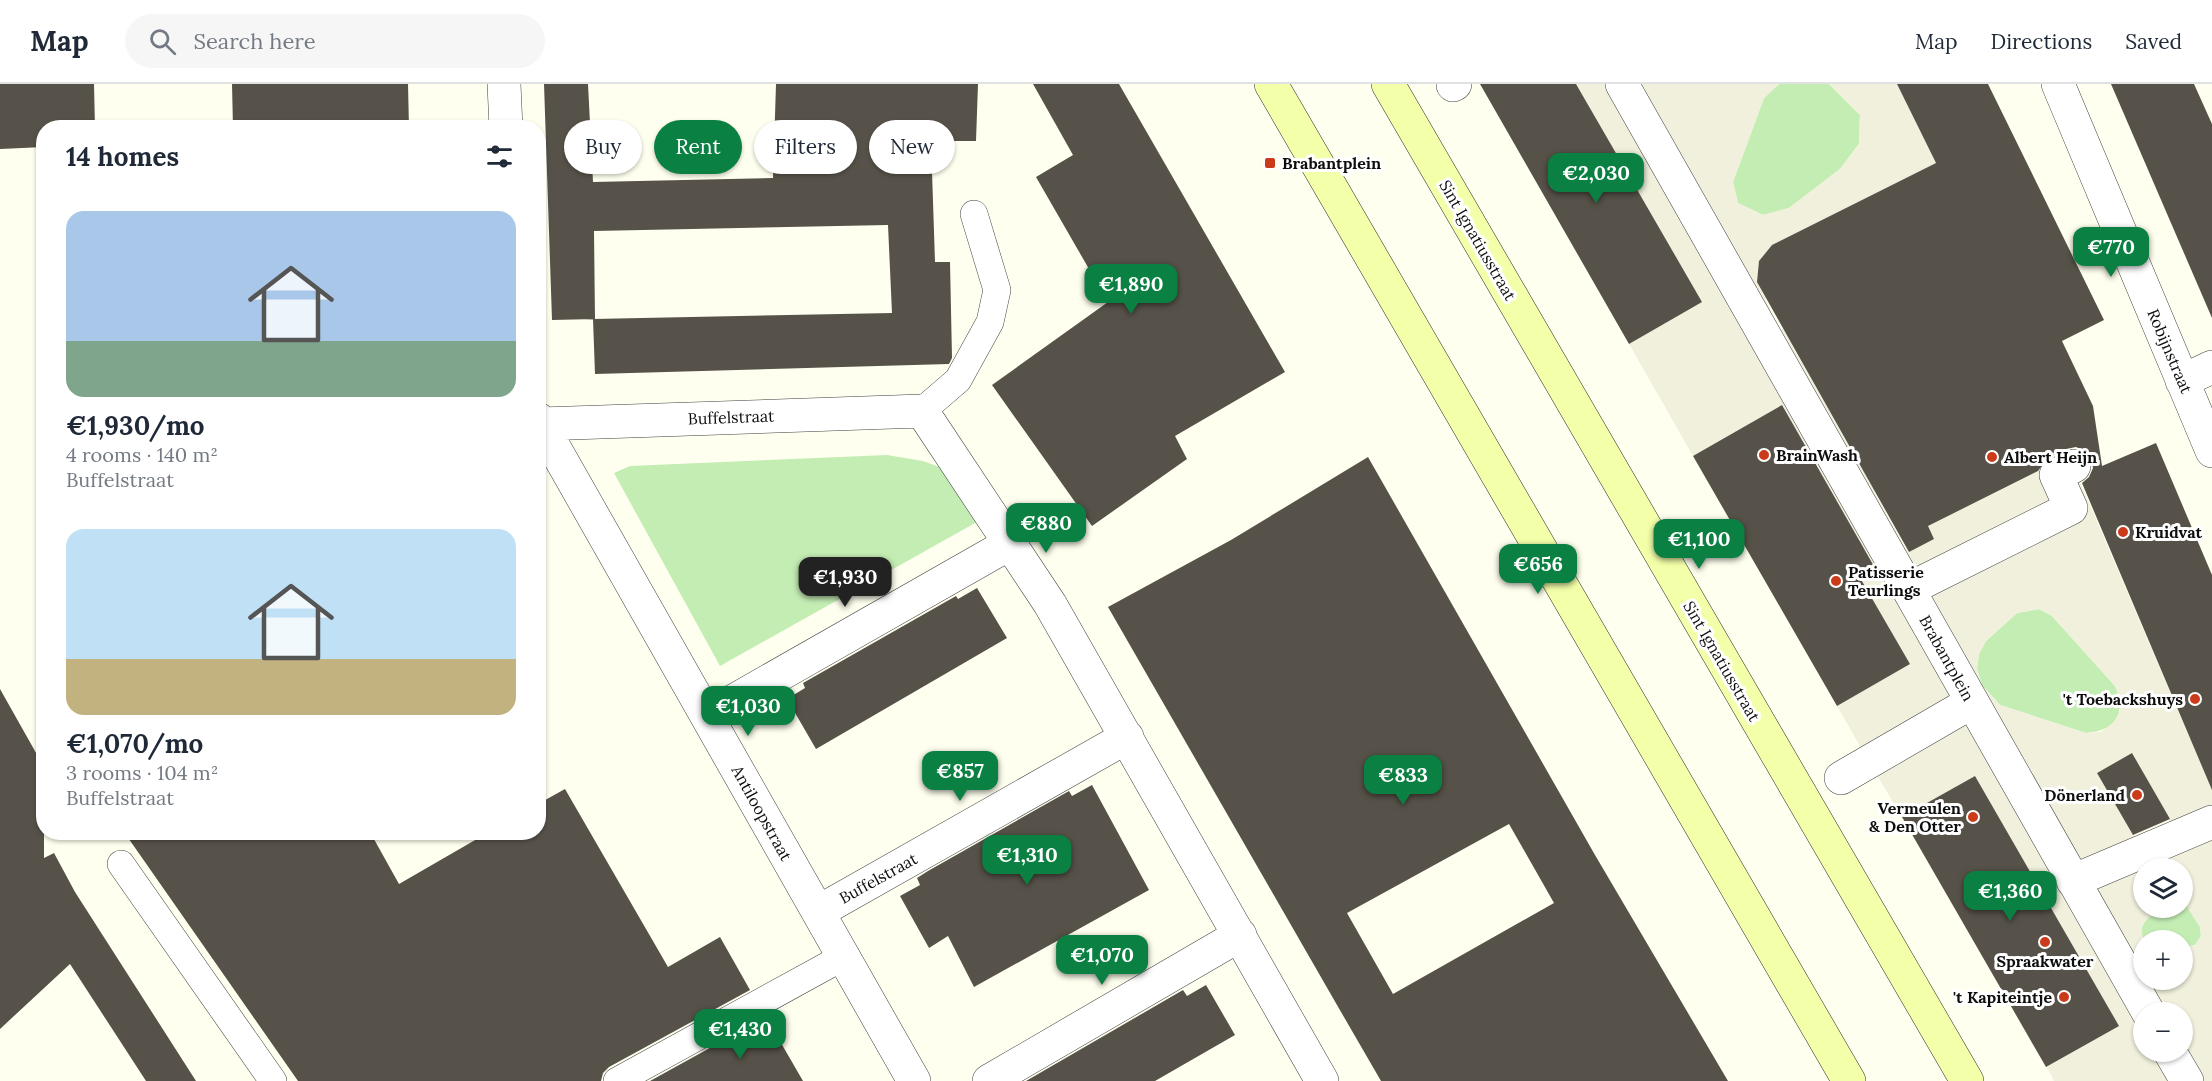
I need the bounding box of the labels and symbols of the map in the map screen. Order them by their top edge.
place label: Brabantplein [1282,153,1381,173]
pin: €2,030 [1547,153,1645,204]
marker: Brabantplein [1263,156,1277,170]
street label: Sint Ignatiusstraat [1435,176,1521,305]
pin: €770 [2075,227,2147,278]
pin: €1,890 [1082,264,1180,315]
street label: Robijnstraat [2143,306,2197,397]
street label: Buffelstraat [688,405,775,429]
place label: BrainWash [1776,445,1858,465]
place label: Albert Heijn [2004,447,2097,467]
marker: BrainWash [1757,448,1771,462]
marker: Albert Heijn [1985,450,1999,464]
pin: €880 [1010,503,1082,554]
pin: €1,100 [1650,519,1748,570]
place label: Kruidvat [2135,522,2202,542]
marker: Kruidvat [2116,525,2130,539]
pin: €656 [1502,544,1574,595]
pin: €1,930 [796,557,894,608]
place label: Patisserie Teurlings [1848,562,1924,600]
marker: Patisserie Teurlings [1829,574,1843,588]
street label: Sint Ignatiusstraat [1679,597,1765,726]
street label: Brabantplein [1915,612,1979,705]
pin: €1,030 [699,686,797,737]
place label: 't Toebackshuys [2063,689,2183,709]
marker: 't Toebackshuys [2188,692,2202,706]
pin: €857 [924,751,996,802]
pin: €833 [1367,755,1439,806]
street label: Antiloopstraat [727,761,797,865]
place label: Dönerland [2044,785,2125,805]
marker: Dönerland [2130,788,2144,802]
place label: Vermeulen & Den Otter [1869,798,1961,836]
marker: Vermeulen & Den Otter [1966,810,1980,824]
pin: €1,310 [978,835,1076,886]
street label: Buffelstraat [835,848,921,908]
pin: €1,360 [1961,871,2059,922]
pin: €1,070 [1053,935,1151,986]
marker: Spraakwater [2038,935,2052,949]
place label: Spraakwater [1996,951,2094,971]
place label: 't Kapiteintje [1953,987,2052,1007]
marker: 't Kapiteintje [2057,990,2071,1004]
pin: €1,430 [691,1009,789,1060]

